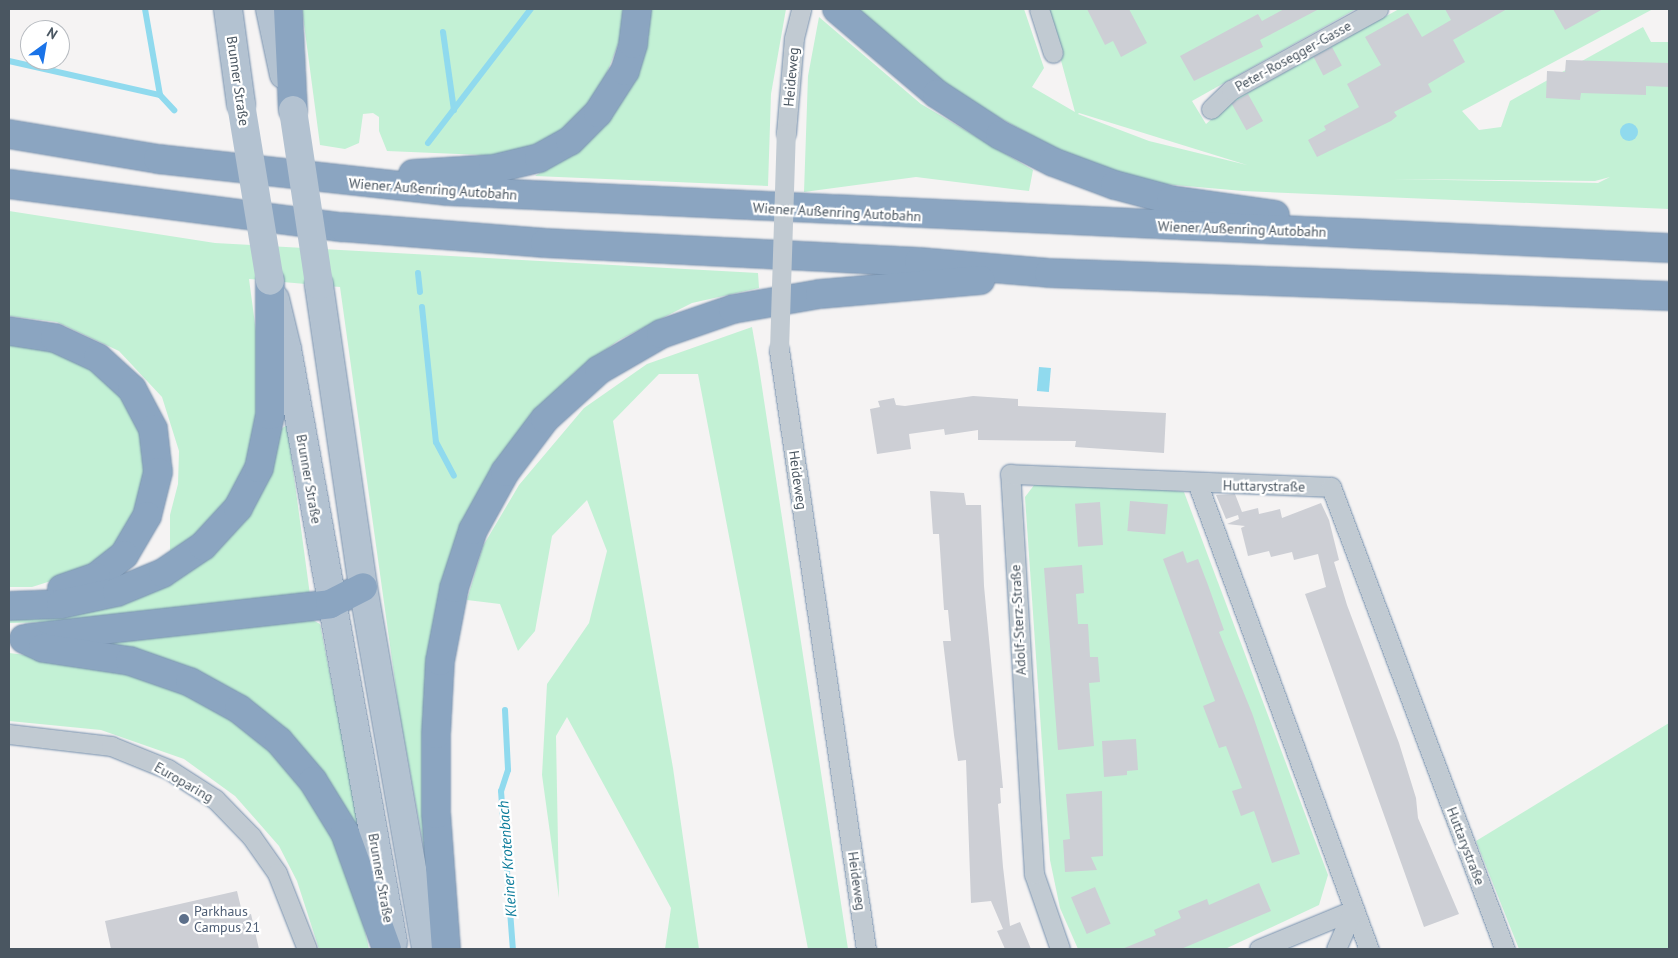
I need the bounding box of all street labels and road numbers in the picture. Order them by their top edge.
street label: Peter-Rosegger-Gasse [1232,17,1354,95]
street label: Brunner Straße [223,35,253,127]
street label: Heideweg [780,47,802,107]
street label: Wiener Außenring Autobahn [348,175,518,203]
street label: Wiener Außenring Autobahn [752,199,922,225]
street label: Wiener Außenring Autobahn [1157,218,1327,240]
street label: Brunner Straße [293,433,325,525]
street label: Heideweg [786,449,810,511]
street label: Huttarystraße [1223,477,1305,495]
street label: Adolf-Sterz-Straße [1007,564,1029,676]
street label: Europaring [151,758,217,806]
street label: Huttarystraße [1443,805,1489,887]
street label: Brunner Straße [365,832,397,924]
street label: Heideweg [845,850,869,912]

